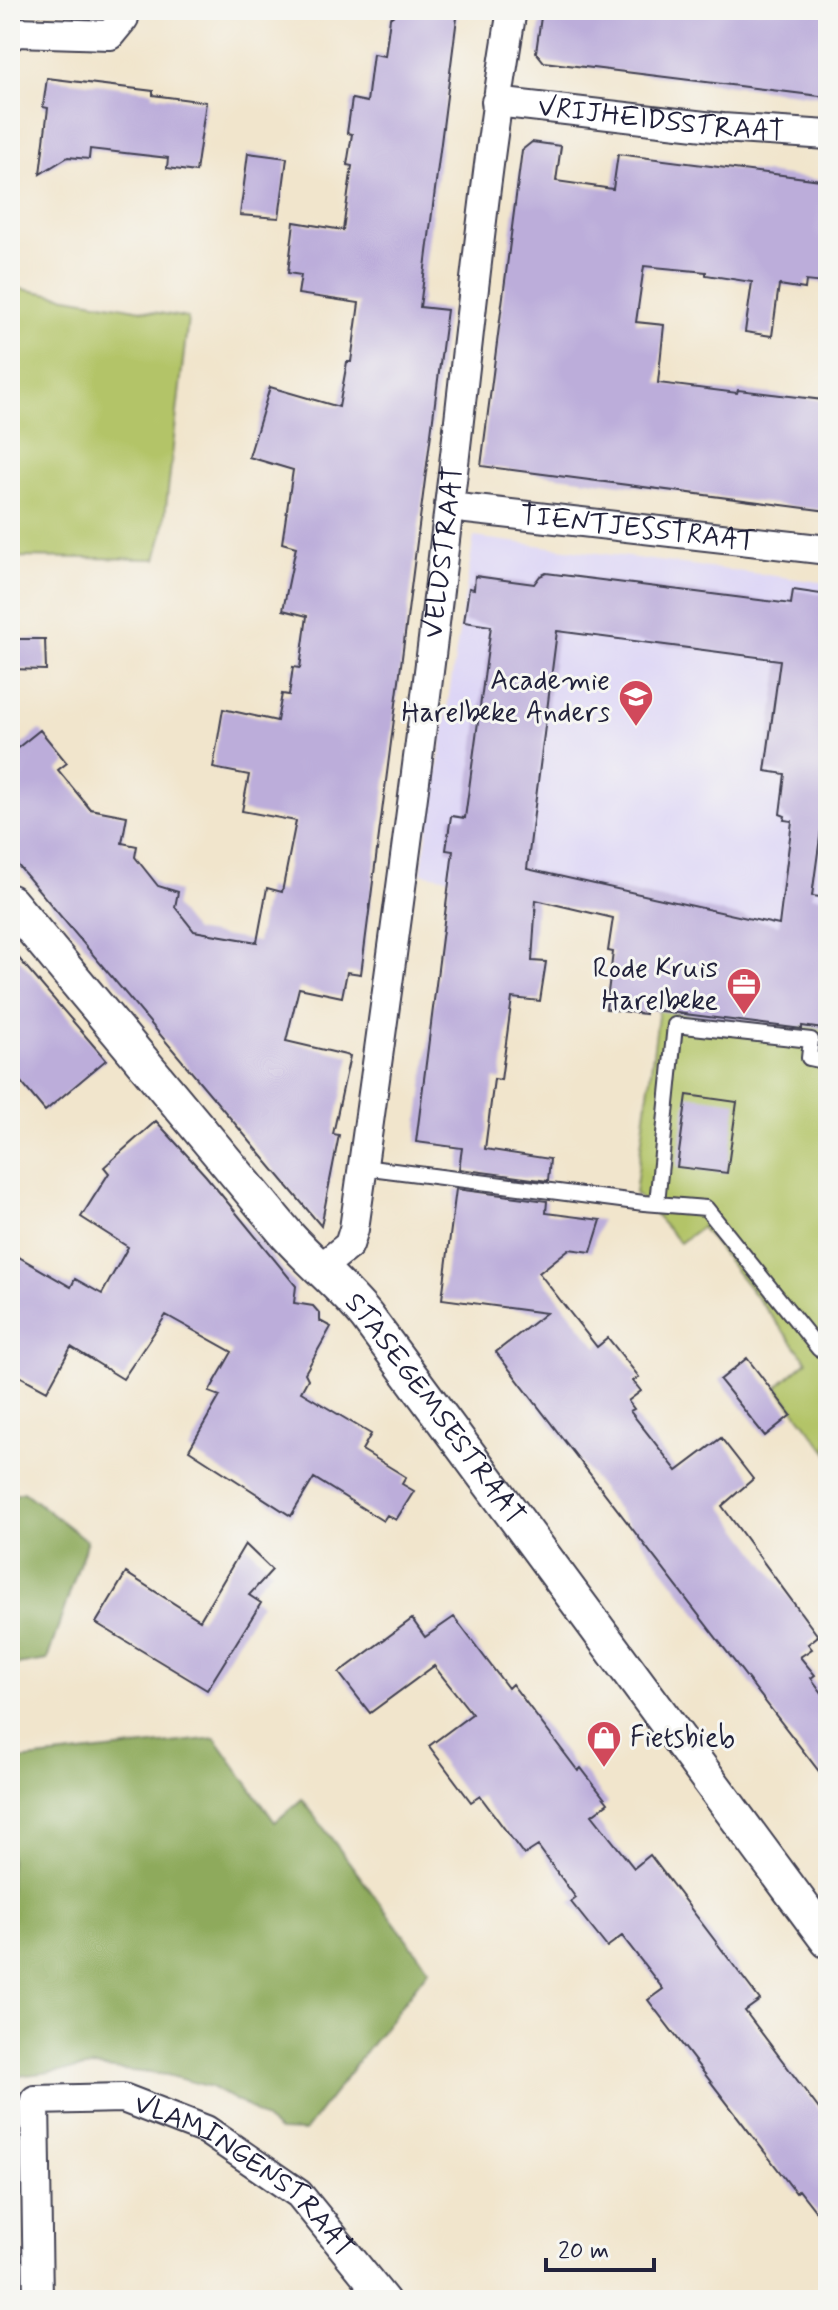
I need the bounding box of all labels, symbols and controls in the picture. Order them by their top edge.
street label: VRIJHEIDSSTRAAT [536,88,786,151]
street label: VELDSTRAAT [415,464,472,641]
street label: TIENTJESSTRAAT [518,497,757,560]
place label: Academie Harelbeke Anders [401,663,610,732]
school or university icon: Academie Harelbeke Anders [617,678,655,728]
place label: Rode Kruis Harelbeke [593,951,718,1020]
office icon: Rode Kruis Harelbeke [725,966,763,1016]
street label: STASEGEMSESTRAAT [336,1285,533,1533]
shop icon: Fietsbieb [585,1719,623,1769]
place label: Fietsbieb [630,1720,735,1757]
street label: VLAMINGENSTRAAT [129,2085,362,2265]
scale bar [546,2222,654,2272]
text: 20 m [558,2236,609,2267]

